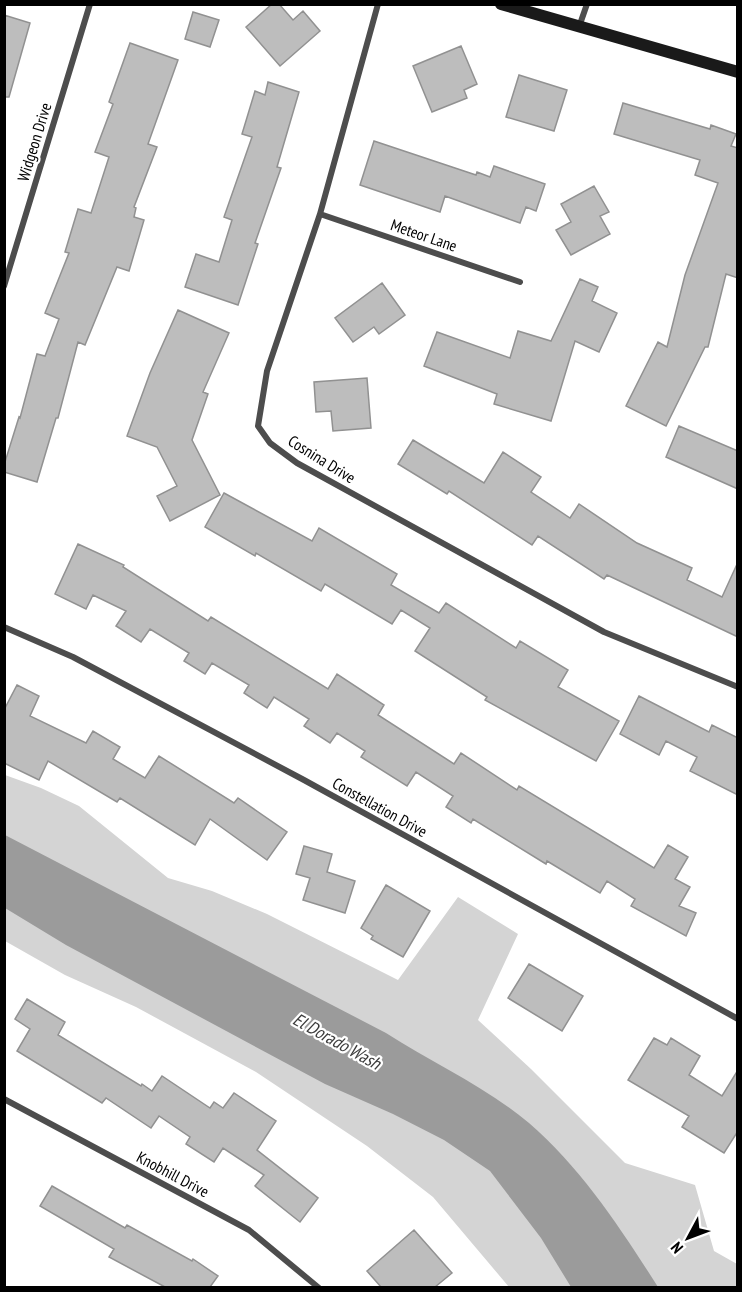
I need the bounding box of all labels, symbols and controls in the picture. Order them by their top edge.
street label: Widgeon Drive [13,100,55,184]
street label: Meteor Lane [388,214,460,256]
street label: Cosnina Drive [285,430,359,488]
street label: Constellation Drive [329,773,431,841]
water label: El Dorado Wash [289,1007,386,1075]
street label: Knobhill Drive [133,1147,213,1201]
north arrow [658,1208,718,1268]
text: N [666,1238,687,1258]

